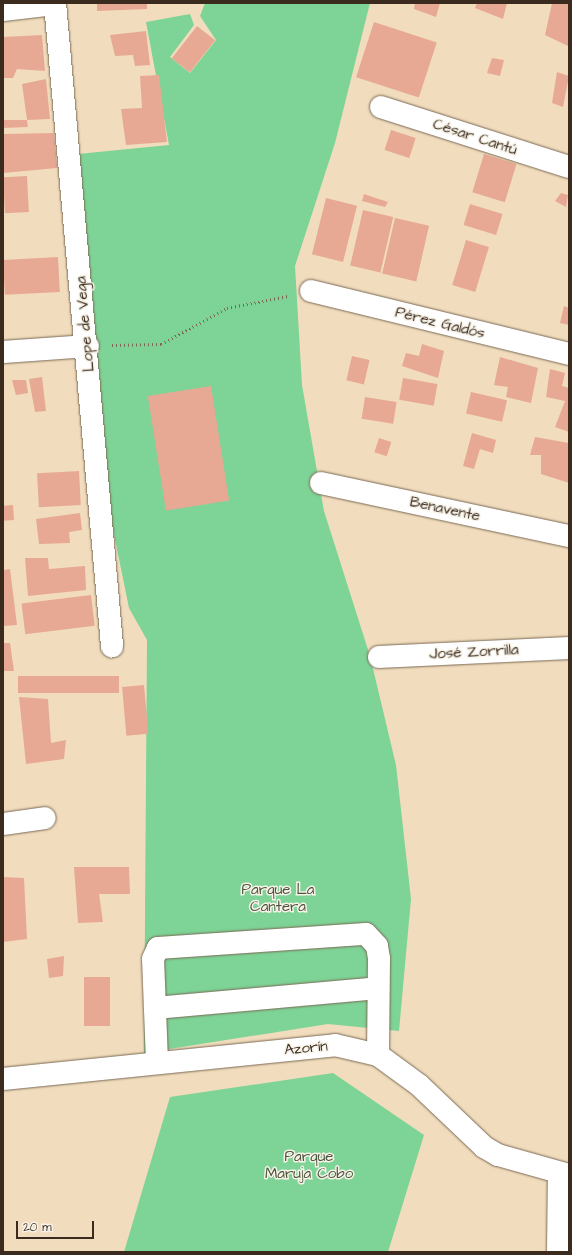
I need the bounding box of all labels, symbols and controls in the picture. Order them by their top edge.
street label: César Cantú [431,115,519,159]
street label: Lope de Vega [72,275,98,373]
street label: Pérez Galdós [393,303,487,343]
street label: Benavente [408,493,482,525]
street label: José Zorrilla [429,641,519,663]
park label: Parque La Cantera [242,880,314,915]
street label: Azorín [284,1037,328,1059]
park label: Parque Maruja Cobo [265,1147,353,1182]
scale bar [18,1213,96,1239]
text: 20 m [23,1219,52,1236]

